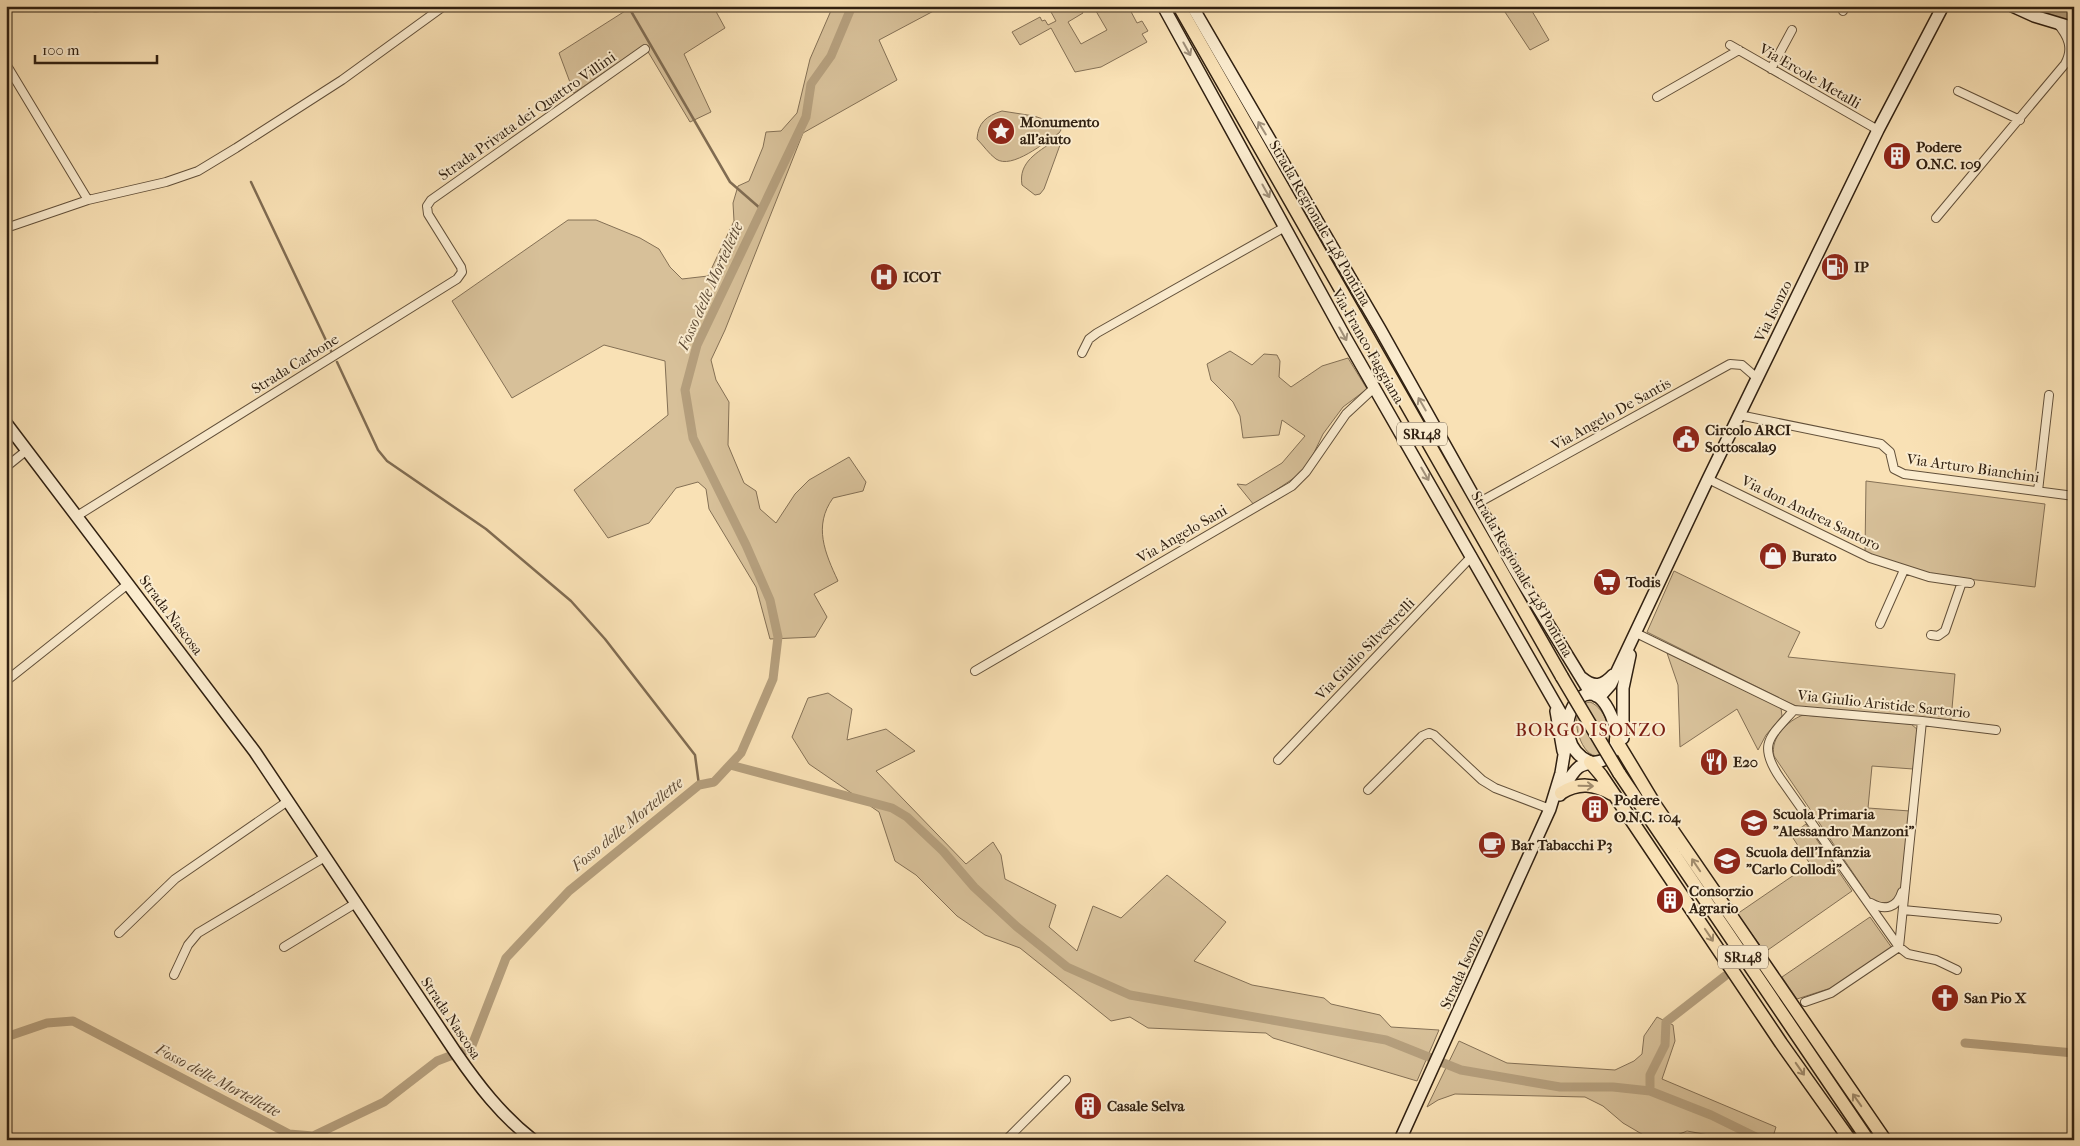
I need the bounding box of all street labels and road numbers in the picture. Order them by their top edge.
street label: Via Ercole Metalli [1755,39,1865,113]
street label: Strada Privata dei Quattro Villini [435,47,620,184]
street label: Strada Regionale 148 Pontina [1265,137,1375,310]
street label: Via Isonzo [1750,277,1796,346]
street label: Via Franco Faggiana [1327,284,1409,408]
street label: Strada Carbone [248,330,342,398]
street label: Via Angelo De Santis [1547,374,1674,455]
road number: SR148 [1397,422,1447,446]
street label: Via Arturo Bianchini [1905,450,2041,486]
street label: Via don Andrea Santoro [1738,471,1884,555]
street label: Strada Regionale 148 Pontina [1467,488,1577,661]
street label: Via Angelo Sani [1133,501,1231,567]
street label: Strada Nascosa [135,572,207,659]
street label: Via Giulio Silvestrelli [1311,594,1419,705]
street label: Via Giulio Aristide Sartorio [1796,686,1972,722]
street label: Strada Isonzo [1436,925,1488,1012]
road number: SR148 [1718,946,1768,969]
street label: Strada Nascosa [417,974,486,1063]

